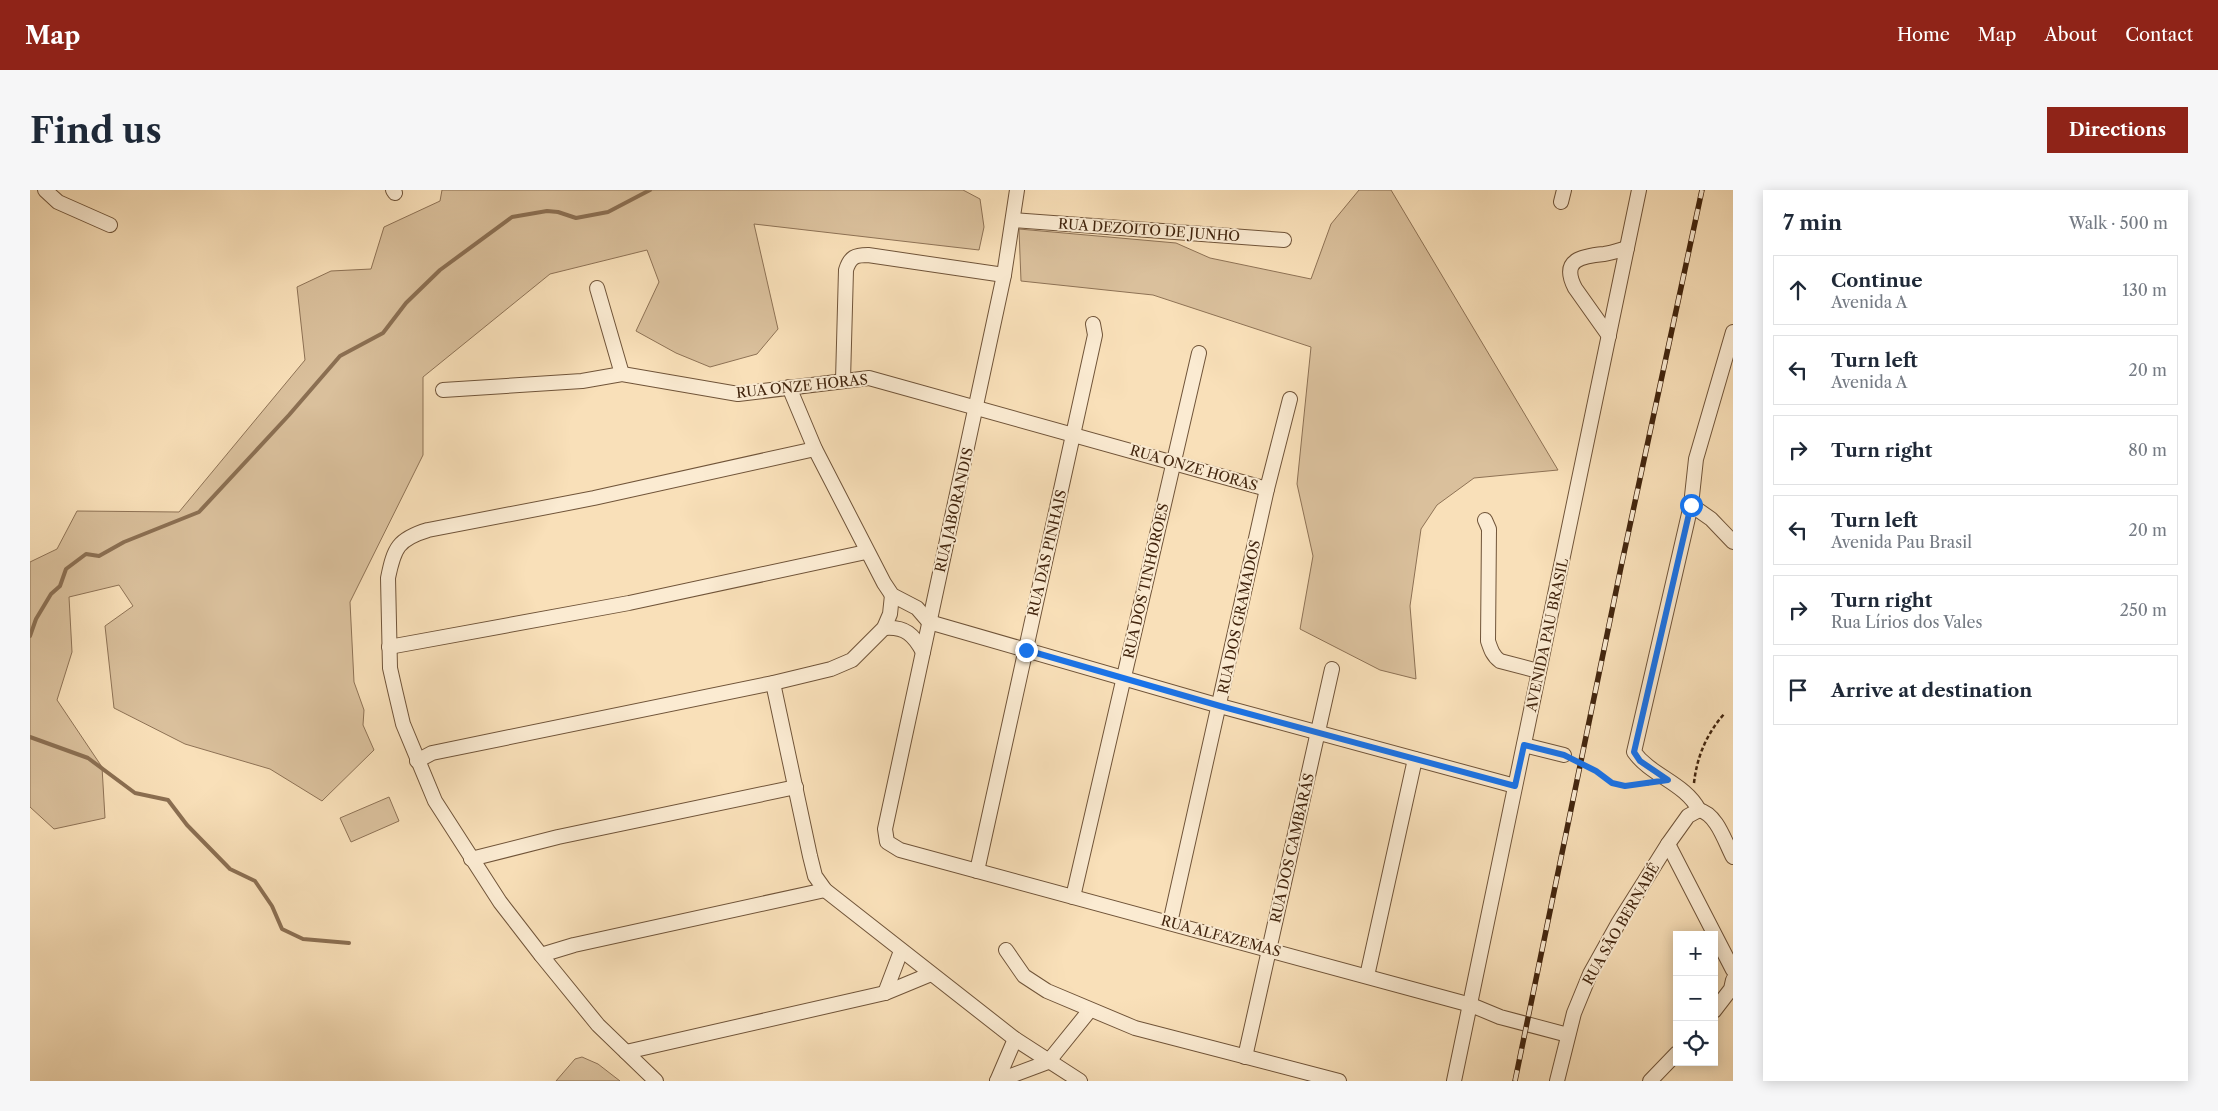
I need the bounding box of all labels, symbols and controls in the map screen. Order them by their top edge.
text: Map [25,21,80,50]
text: Home [1897,24,1950,46]
text: Map [1978,24,2016,46]
text: About [2044,24,2097,46]
text: Contact [2125,24,2193,46]
button: Directions [2047,107,2188,153]
text: Find us [30,109,162,152]
text: 7 min [1783,210,1842,235]
text: Walk · 500 m [2069,213,2168,233]
street label: RUA DEZOITO DE JUNHO [1057,215,1241,245]
text: Continue [1831,269,1923,292]
icon: ahead [1784,276,1812,304]
text: 130 m [2122,280,2167,300]
text: Avenida A [1831,292,1907,312]
text: Turn left [1831,349,1918,372]
icon: left [1784,356,1812,384]
text: 20 m [2128,360,2167,380]
street label: RUA ONZE HORAS [735,370,869,402]
text: Avenida A [1831,372,1907,392]
icon: right [1784,436,1812,464]
text: Turn right [1831,439,1932,462]
text: 80 m [2128,440,2167,460]
street label: RUA ONZE HORAS [1128,441,1260,495]
street label: RUA JABORANDIS [931,446,977,574]
street label: RUA DAS PINHAIS [1024,488,1070,618]
route start [1680,494,1703,517]
street label: RUA DOS TINHOROES [1119,502,1173,660]
text: Turn left [1831,509,1918,532]
icon: left [1784,516,1812,544]
text: 20 m [2128,520,2167,540]
text: Avenida Pau Brasil [1831,532,1972,552]
street label: RUA DOS GRAMADOS [1214,538,1264,696]
street label: AVENIDA PAU BRASIL [1522,557,1572,714]
text: Turn right [1831,589,1932,612]
icon: right [1784,596,1812,624]
text: 250 m [2120,600,2167,620]
text: Rua Lírios dos Vales [1831,612,1982,632]
route end [1015,639,1038,662]
icon: arrive [1784,676,1812,704]
text: Arrive at destination [1831,679,2032,702]
street label: RUA DOS CAMBARÁS [1266,771,1318,925]
street label: RUA SÃO BERNABÉ [1578,859,1663,988]
street label: RUA ALFAZEMAS [1159,911,1283,961]
map controls [1673,931,1718,1066]
button: + [1673,931,1718,976]
button: − [1673,976,1718,1021]
button: locate [1673,1021,1718,1066]

